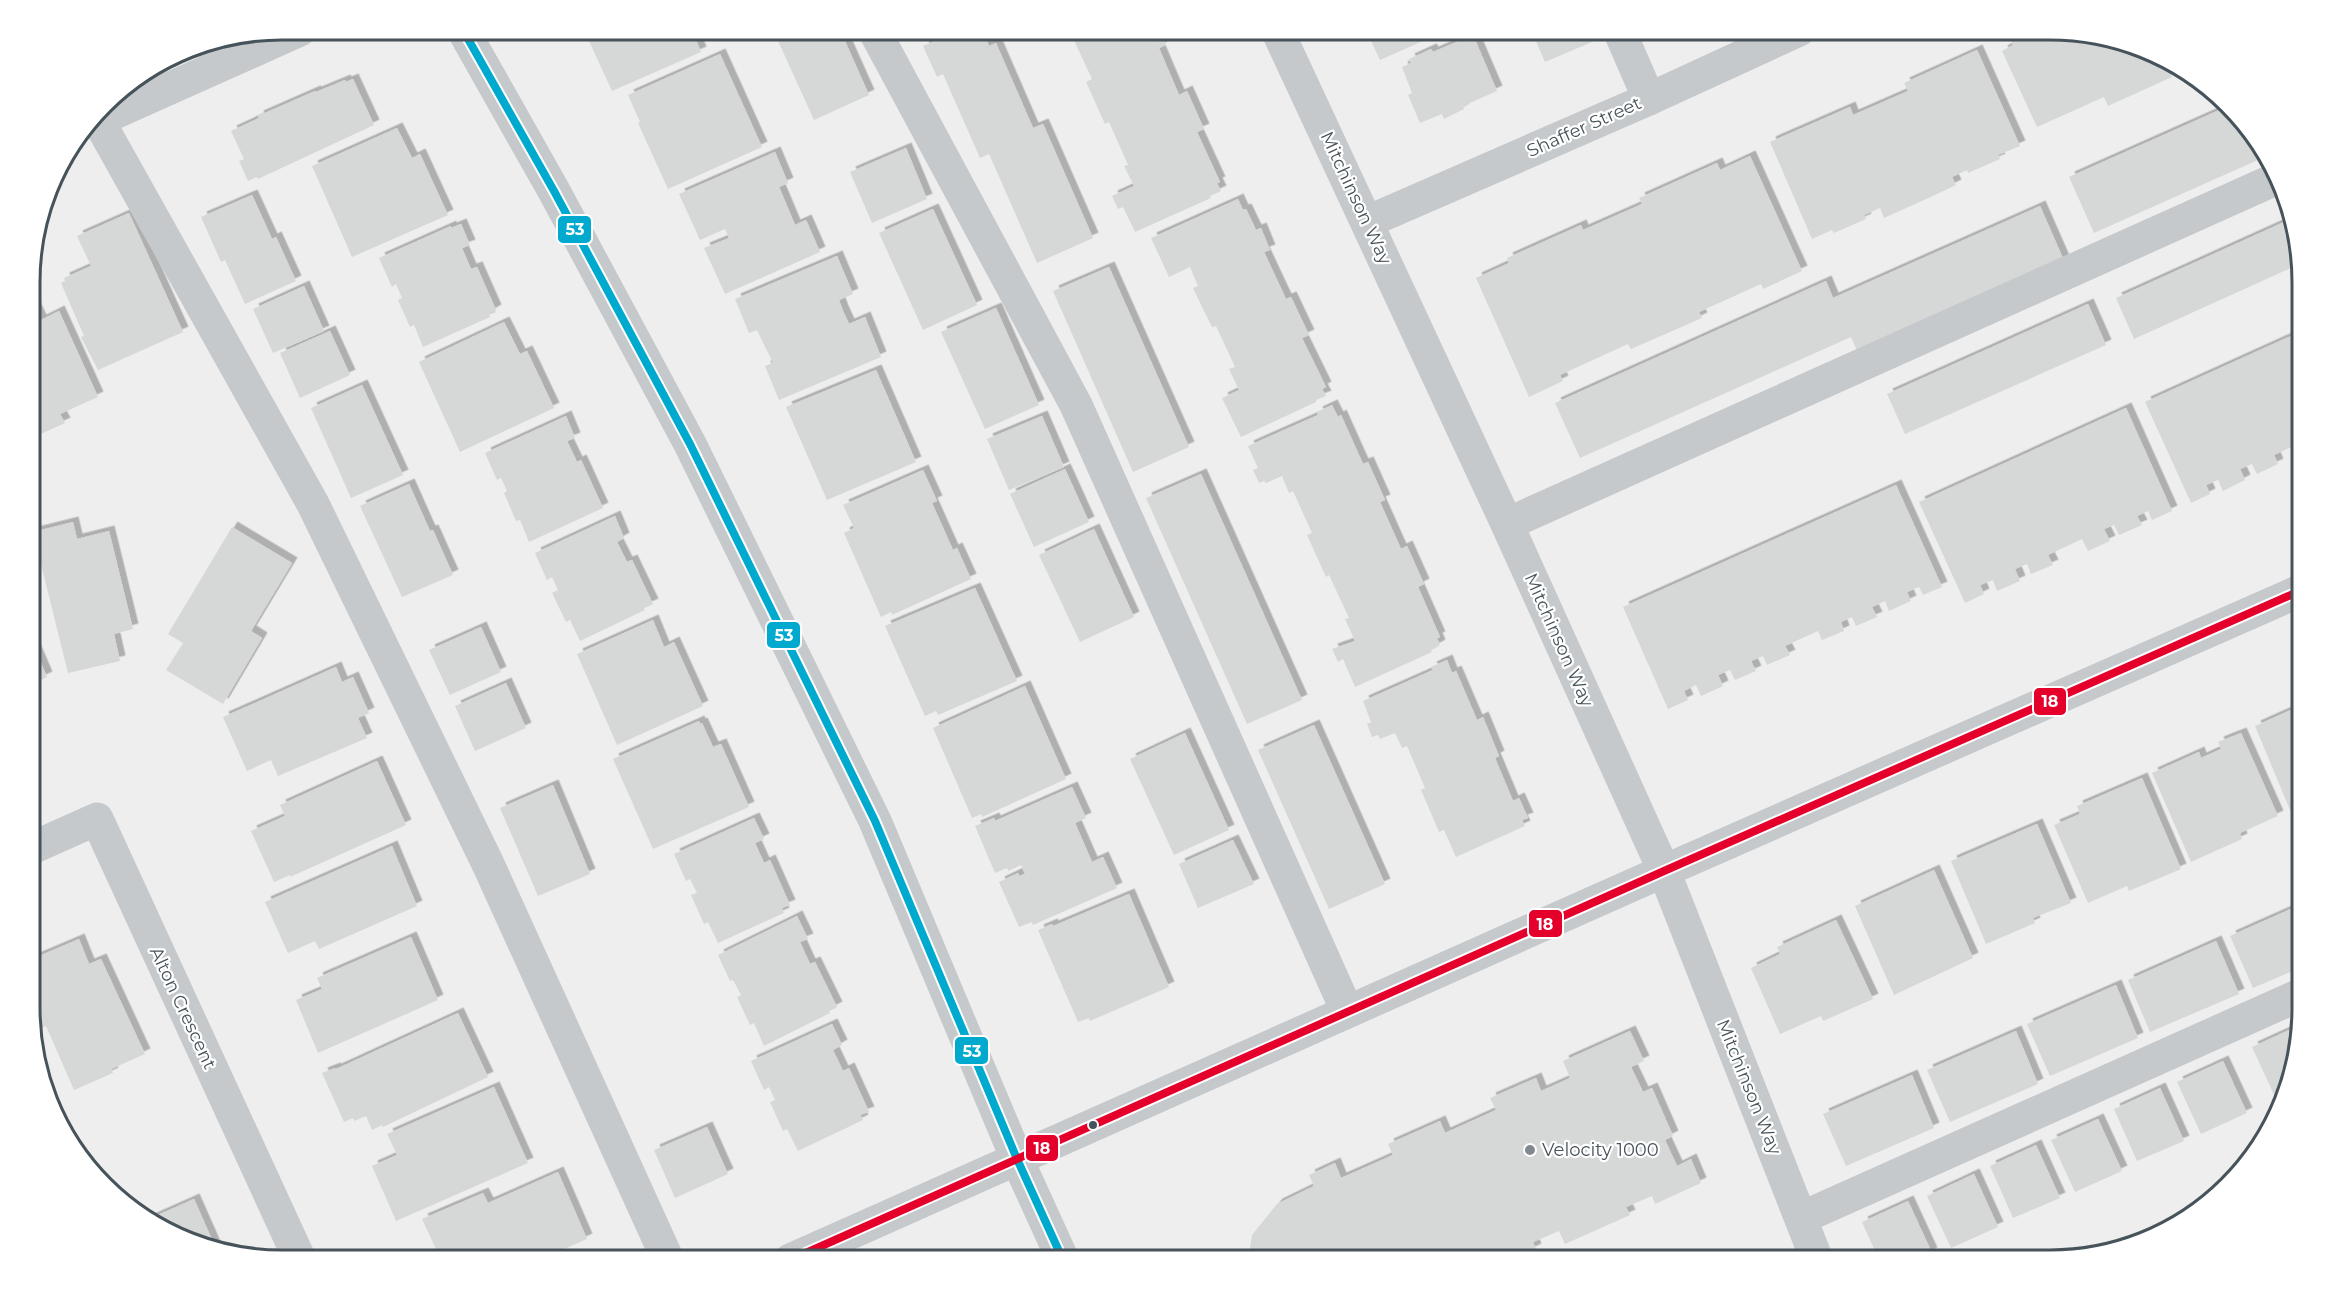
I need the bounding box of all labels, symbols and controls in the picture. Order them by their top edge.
street label: Shaffer Street [1523,92,1645,162]
street label: Mitchinson Way [1316,128,1397,268]
line badge: 53 [557,215,592,244]
text: 53 [566,220,584,239]
street label: Mitchinson Way [1520,570,1598,710]
line badge: 53 [766,621,801,649]
text: 53 [775,626,793,645]
line badge: 18 [2033,687,2067,716]
text: 18 [2042,692,2058,711]
line badge: 18 [1528,909,1563,938]
text: 18 [1537,915,1553,934]
street label: Alton Crescent [145,943,221,1073]
street label: Mitchinson Way [1712,1016,1786,1158]
line badge: 53 [954,1036,989,1065]
text: 53 [963,1042,981,1061]
unlabelled marker [1087,1119,1099,1131]
line badge: 18 [1025,1134,1059,1162]
text: 18 [1034,1139,1050,1158]
place label: Velocity 1000 [1542,1139,1659,1161]
marker: Velocity 1000 [1523,1143,1537,1157]

